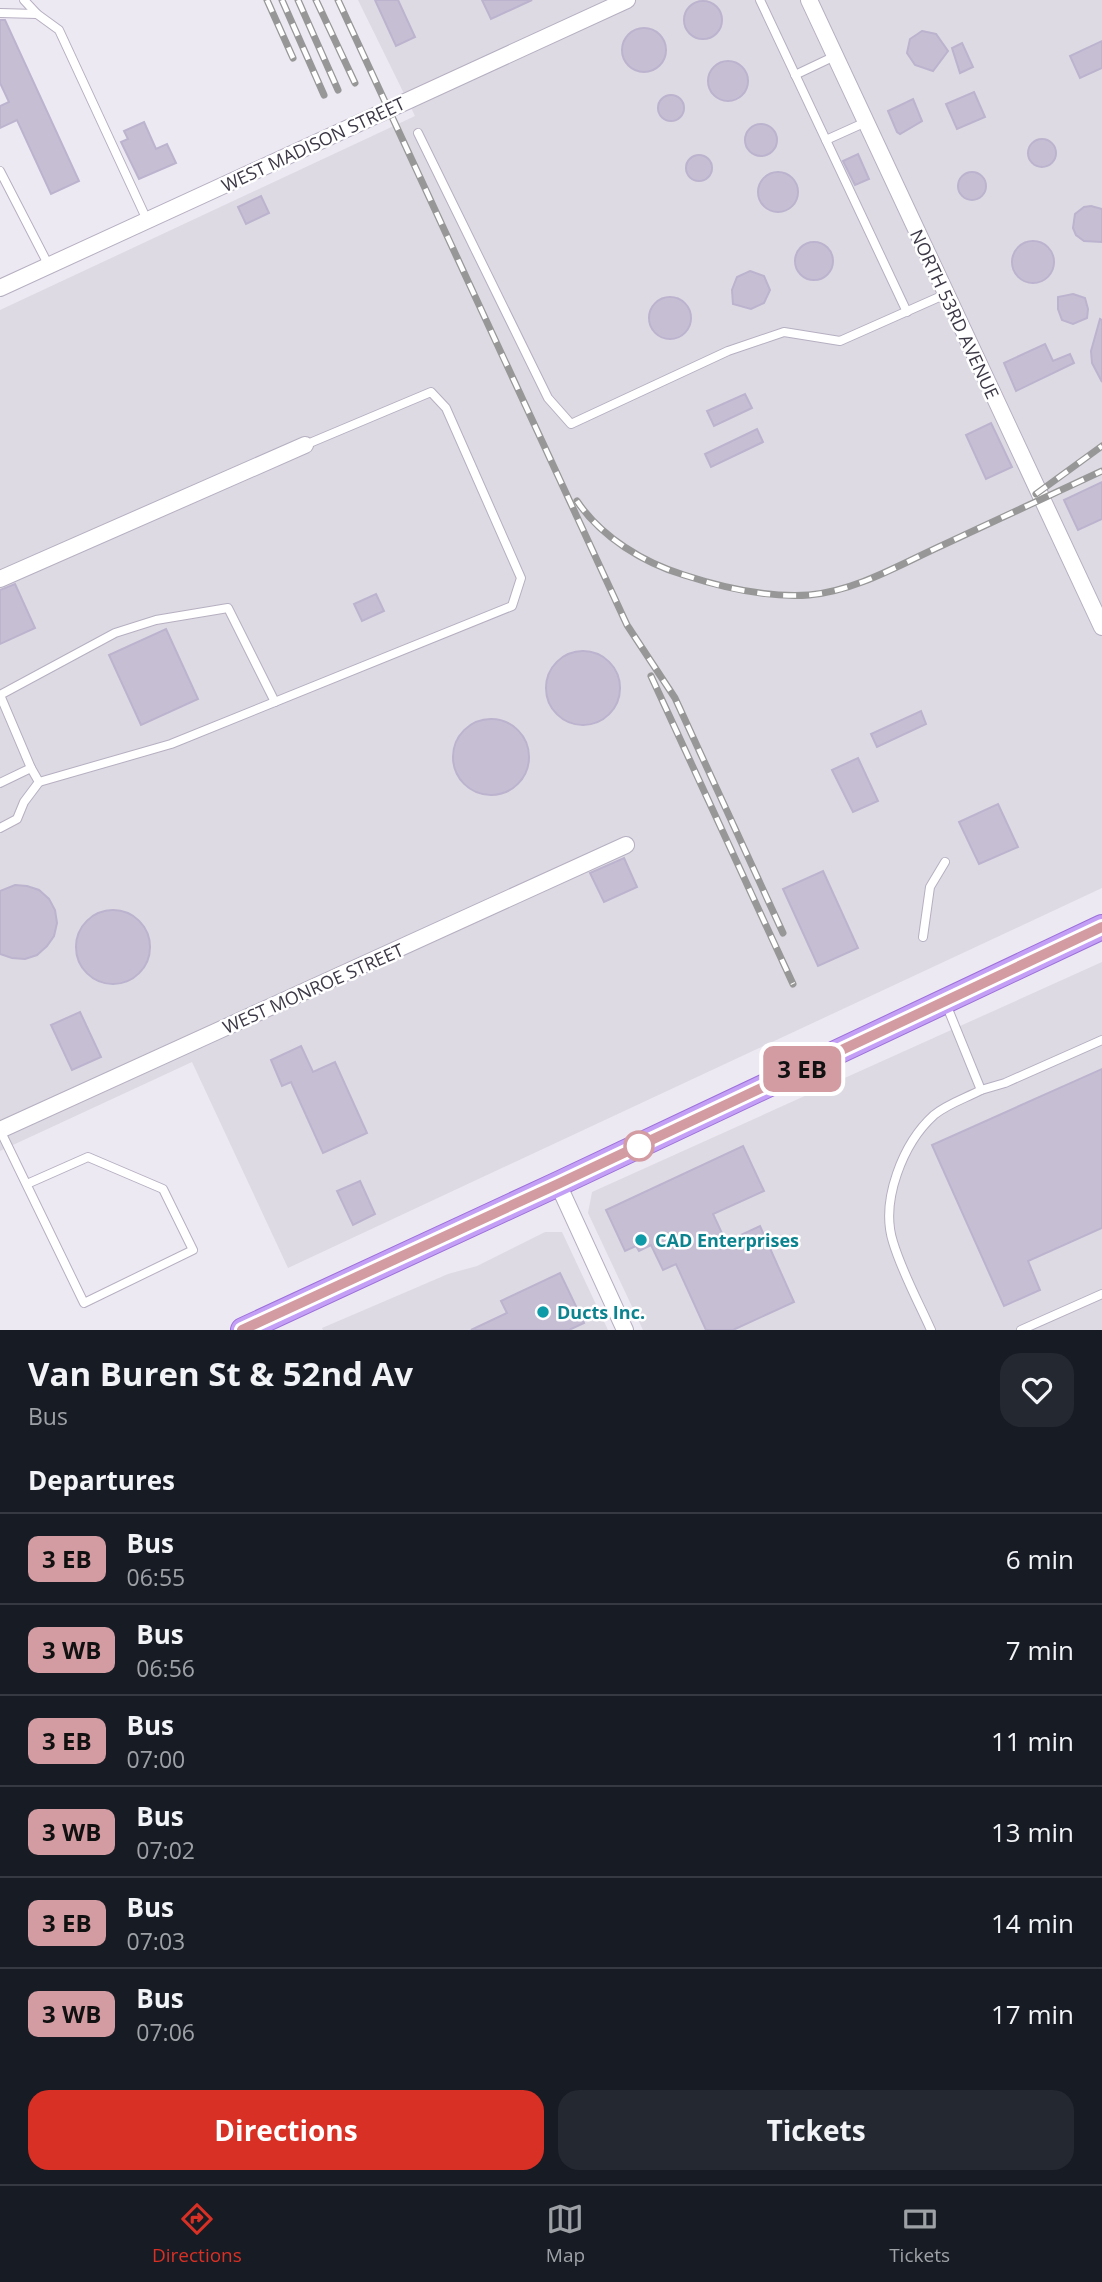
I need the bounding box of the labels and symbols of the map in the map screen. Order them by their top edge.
street label: WEST MADISON STREET [217,91,409,197]
street label: NORTH 53RD AVENUE [905,225,1005,403]
street label: WEST MONROE STREET [219,937,407,1039]
line badge: 3 EB [753,1046,851,1092]
unlabelled marker [624,1131,654,1161]
place label: CAD Enterprises [655,1228,799,1252]
marker: CAD Enterprises [633,1232,649,1248]
place label: Ducts Inc. [557,1300,645,1324]
marker: Ducts Inc. [535,1304,551,1320]

